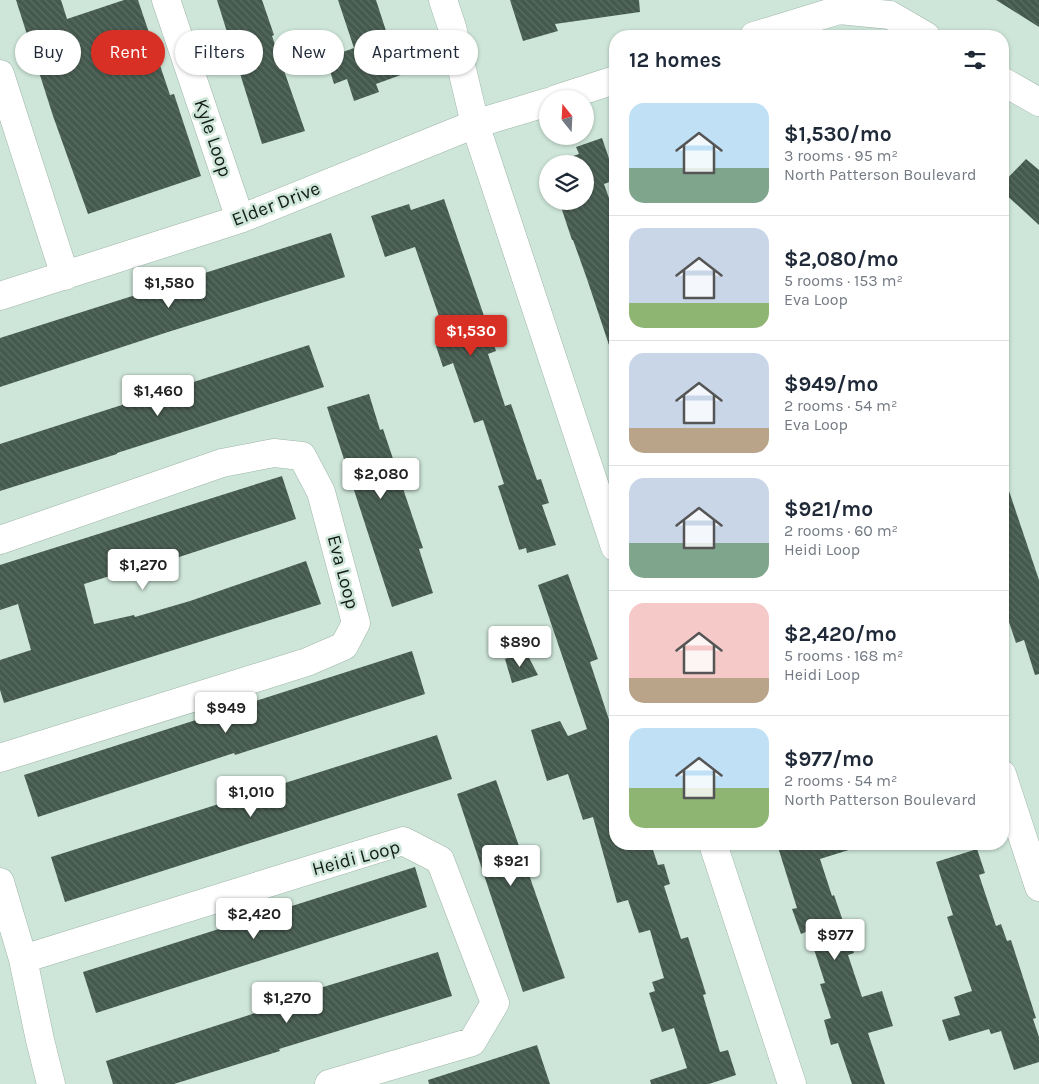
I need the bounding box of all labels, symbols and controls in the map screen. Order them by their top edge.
chip: Buy [15,30,81,75]
chip: Rent [91,30,165,75]
chip: Filters [175,30,263,75]
chip: New [273,30,344,75]
chip: Apartment [354,30,478,75]
icon: filters [961,46,989,74]
text: 12 homes [629,48,722,72]
north arrow [539,90,594,145]
map controls [539,90,594,210]
street label: Kyle Loop [189,96,237,180]
text: $1,530/mo [784,122,892,146]
icon: home [669,123,729,183]
text: 3 rooms · 95 m² [784,146,898,165]
button: layers [539,155,594,210]
text: North Patterson Boulevard [784,165,976,184]
street label: Elder Drive [229,177,323,231]
text: $2,080/mo [784,247,898,271]
icon: home [669,248,729,308]
pin: $1,580 [128,266,210,309]
text: 5 rooms · 153 m² [784,271,903,290]
text: $1,580 [144,273,194,292]
text: Eva Loop [784,290,848,309]
pin: $1,530 [430,314,512,357]
text: $1,530 [446,321,496,340]
text: $949/mo [784,372,878,396]
icon: home [669,373,729,433]
pin: $1,460 [117,374,199,417]
text: $1,460 [133,381,183,400]
text: 2 rooms · 54 m² [784,396,897,415]
text: Eva Loop [784,415,848,434]
pin: $2,080 [340,458,422,500]
text: $2,080 [353,464,409,483]
text: $921/mo [784,497,873,521]
icon: home [669,498,729,558]
text: 2 rooms · 60 m² [784,521,898,540]
street label: Eva Loop [323,532,363,612]
text: Heidi Loop [784,540,860,559]
pin: $1,270 [102,548,184,591]
text: $1,270 [119,555,167,574]
text: $2,420/mo [784,622,897,646]
icon: home [669,623,729,683]
pin: $890 [490,626,550,668]
text: $890 [499,632,541,651]
text: 5 rooms · 168 m² [784,646,903,665]
text: Heidi Loop [784,665,860,684]
pin: $949 [196,692,256,734]
text: $949 [206,698,246,717]
text: $977/mo [784,747,874,771]
icon: home [669,748,729,808]
text: 2 rooms · 54 m² [784,771,897,790]
pin: $1,010 [210,776,292,818]
text: $1,010 [228,782,274,801]
text: North Patterson Boulevard [784,790,976,809]
street label: Heidi Loop [310,836,402,880]
pin: $921 [481,844,541,887]
text: $921 [493,851,529,870]
pin: $2,420 [213,898,295,940]
text: $2,420 [227,904,281,923]
pin: $977 [805,918,865,961]
text: $977 [817,925,853,944]
pin: $1,270 [246,982,328,1024]
text: $1,270 [263,988,311,1007]

